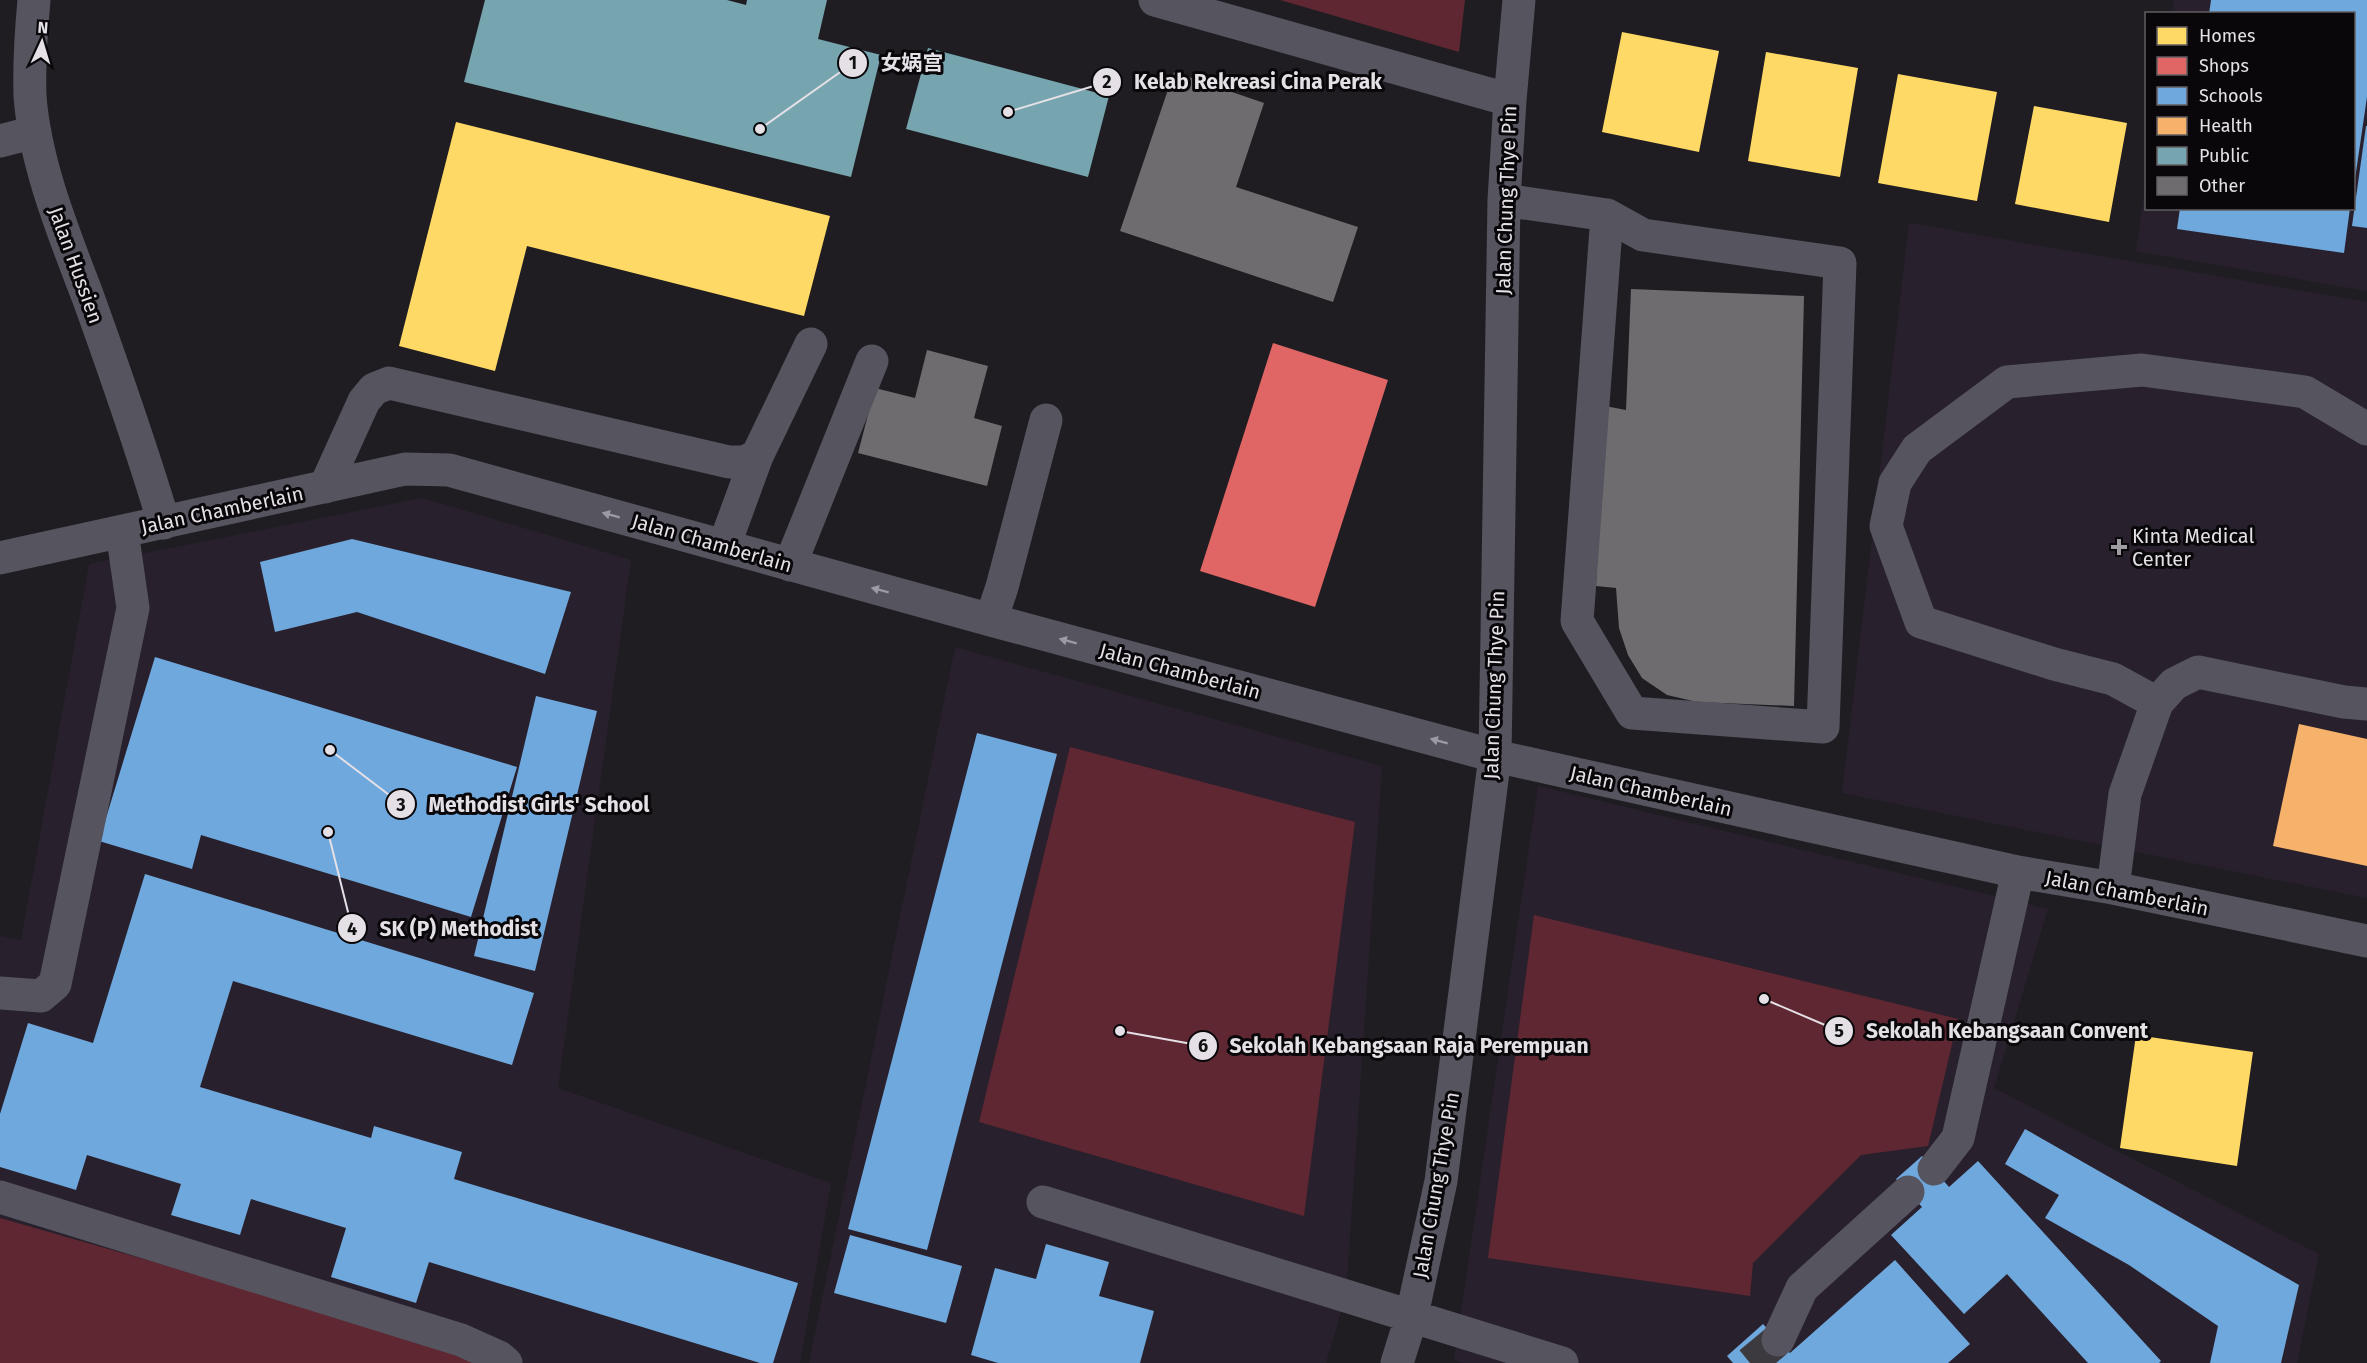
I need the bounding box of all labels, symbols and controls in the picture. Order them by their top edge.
north arrow [12,12,72,72]
legend [2145,12,2355,210]
text: N [37,18,49,37]
text: Homes [2199,25,2255,47]
callout: 女娲宫 [838,43,955,82]
text: 女娲宫 [881,50,944,76]
text: 1 [849,52,857,74]
text: Shops [2199,55,2249,77]
callout: Kelab Rekreasi Cina Perak [1092,62,1394,101]
text: Kelab Rekreasi Cina Perak [1134,69,1382,95]
text: 2 [1102,71,1112,93]
text: Schools [2199,85,2263,107]
street label: Jalan Chung Thye Pin [1491,105,1521,295]
text: Health [2199,115,2253,137]
text: Public [2199,145,2249,167]
text: Other [2199,175,2245,197]
street label: Jalan Hussien [44,203,108,327]
street label: Jalan Chamberlain [138,481,306,539]
street label: Jalan Chamberlain [629,509,795,577]
one-way arrow [602,510,620,519]
place label: Kinta Medical Center [2132,524,2255,571]
marker: Kinta Medical Center [2110,538,2128,556]
one-way arrow [870,585,888,594]
street label: Jalan Chung Thye Pin [1479,590,1509,780]
one-way arrow [1058,636,1076,645]
street label: Jalan Chamberlain [1097,638,1263,704]
one-way arrow [1429,735,1448,745]
street label: Jalan Chamberlain [1568,761,1734,821]
callout: Methodist Girls' School [386,785,661,824]
text: Methodist Girls' School [428,792,650,818]
text: 3 [395,794,406,816]
street label: Jalan Chamberlain [2043,865,2211,921]
callout: SK (P) Methodist [337,909,550,948]
text: SK (P) Methodist [380,916,539,942]
text: 4 [347,918,357,940]
callout: Sekolah Kebangsaan Convent [1824,1011,2160,1050]
text: Sekolah Kebangsaan Convent [1866,1018,2149,1044]
text: 5 [1834,1020,1844,1042]
callout: Sekolah Kebangsaan Raja Perempuan [1188,1026,1601,1065]
text: Sekolah Kebangsaan Raja Perempuan [1230,1033,1589,1059]
text: 6 [1198,1035,1208,1057]
street label: Jalan Chung Thye Pin [1408,1090,1464,1280]

